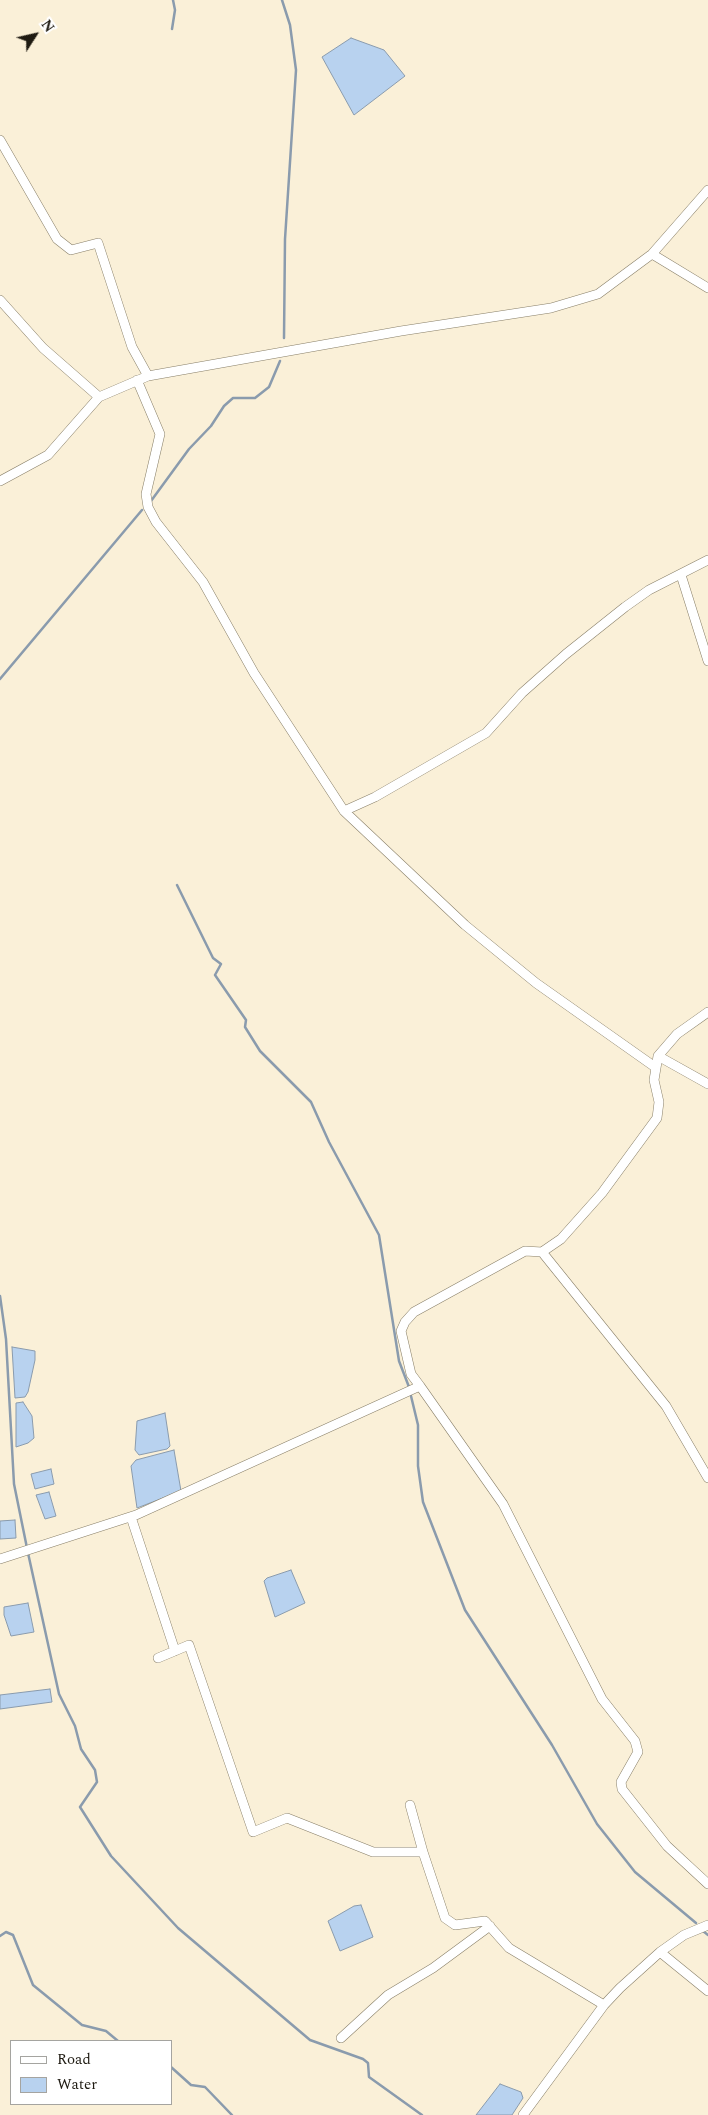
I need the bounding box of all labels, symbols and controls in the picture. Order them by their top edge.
north arrow [10,10,60,60]
text: N [36,15,60,37]
legend [10,2040,172,2105]
text: Road [57,2048,91,2071]
text: Water [57,2073,97,2096]

